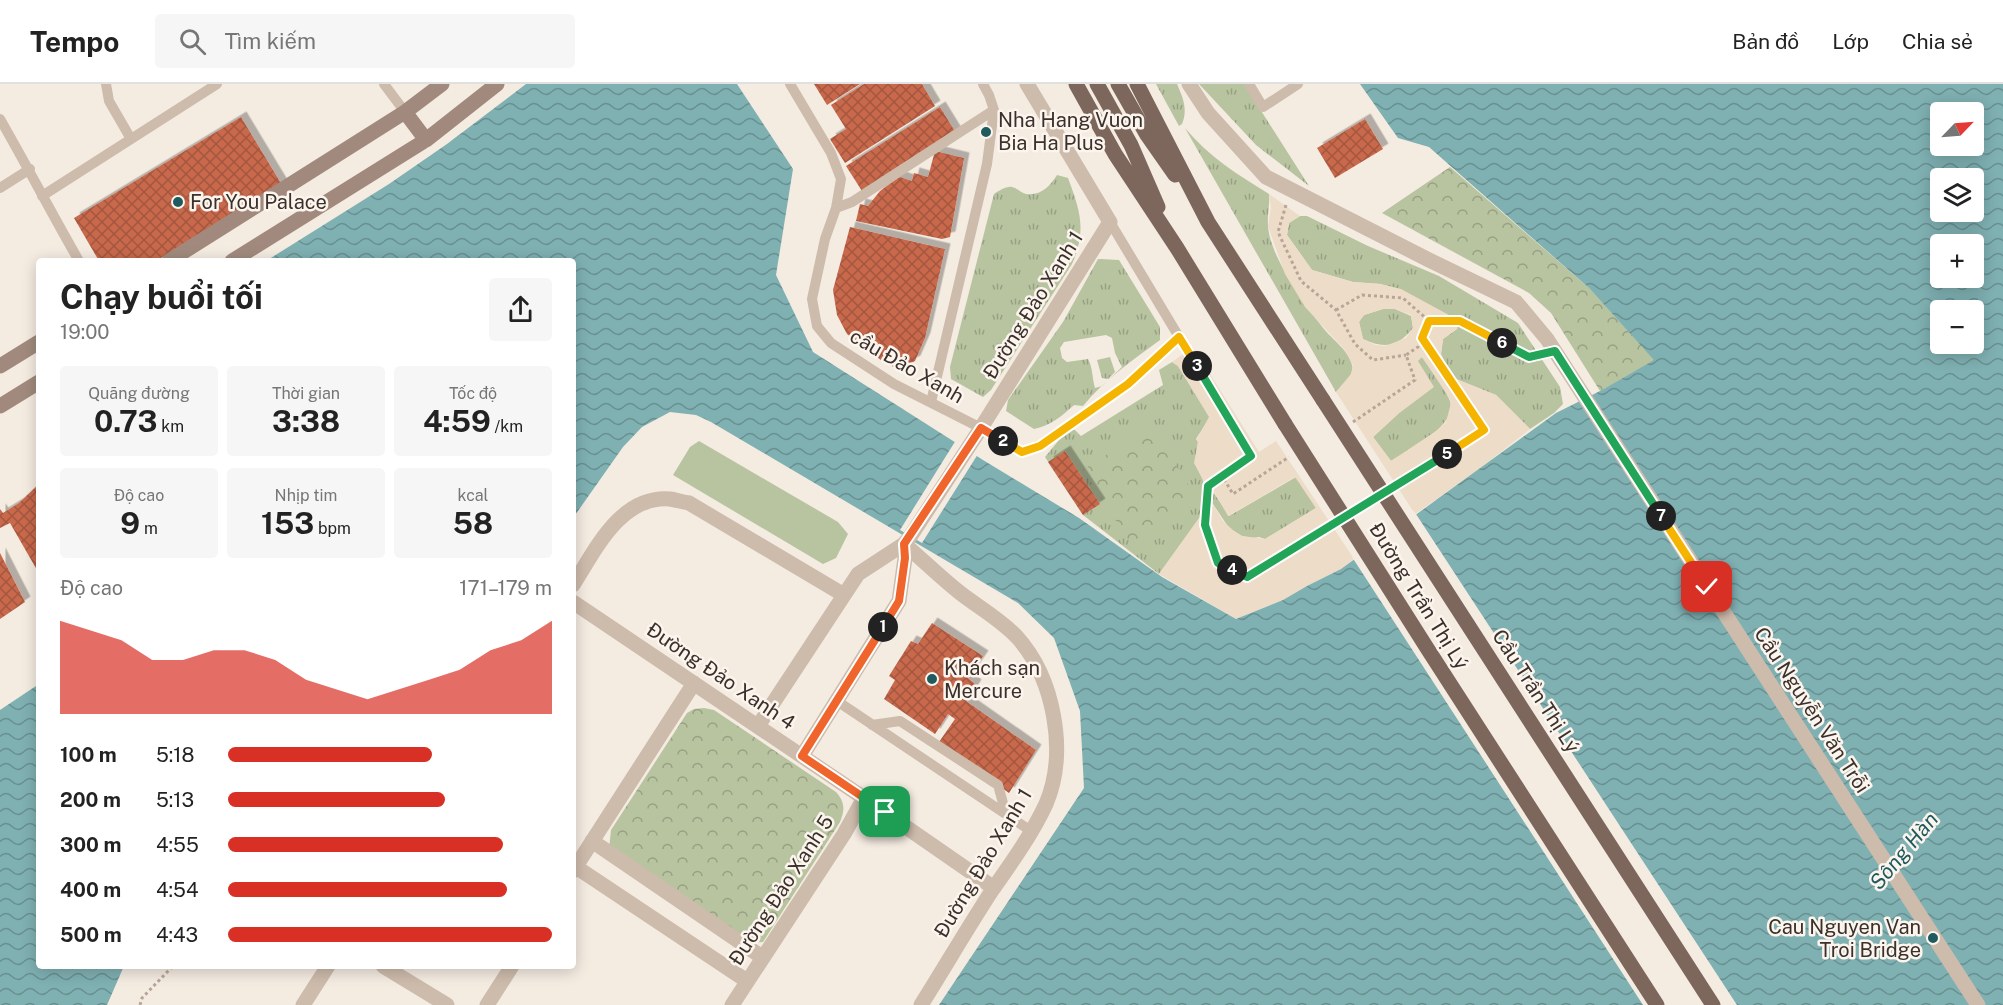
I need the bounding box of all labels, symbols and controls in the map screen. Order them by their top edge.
search box [155,14,575,68]
text: Tempo [30,25,119,58]
icon: search [176,25,209,58]
text: Tìm kiếm [224,28,316,54]
text: Bản đồ [1732,29,1799,54]
text: Lớp [1832,29,1869,54]
text: Chia sẻ [1902,29,1973,54]
north arrow [1930,102,1984,156]
map controls [1930,102,1984,354]
place label: Nha Hang Vuon Bia Ha Plus [998,108,1143,155]
marker: Nha Hang Vuon Bia Ha Plus [979,125,993,139]
button: layers [1930,168,1984,222]
place label: For You Palace [190,190,327,214]
marker: For You Palace [171,195,185,209]
street label: Đường Đảo Xanh 1 [978,227,1088,383]
button: + [1930,234,1984,288]
text: Chạy buổi tối [60,278,263,316]
button: share [489,278,552,341]
button: − [1930,300,1984,354]
text: 19:00 [60,320,110,344]
street label: cầu Đảo Xanh [846,324,968,408]
pin: 6 [1487,328,1517,358]
text: 6 [1497,333,1507,352]
pin: 3 [1182,351,1212,381]
text: 3 [1192,356,1202,375]
text: Quãng đường [88,384,190,403]
text: Thời gian [272,384,340,403]
text: Tốc độ [449,384,497,403]
text: 0.73 [94,403,157,439]
text: 3:38 [272,403,340,439]
text: 4:59 [423,403,491,439]
text: km [157,417,184,436]
text: /km [491,417,523,436]
pin: 2 [988,426,1018,456]
text: 2 [998,431,1008,450]
pin: 5 [1432,439,1462,469]
text: 5 [1442,444,1452,463]
text: Độ cao [114,486,164,505]
text: Nhịp tim [275,486,337,505]
text: kcal [458,486,488,505]
pin: 7 [1646,501,1676,531]
text: 9 [120,505,140,541]
text: 153 [261,505,314,541]
text: 58 [453,505,493,541]
text: 7 [1656,506,1666,525]
street label: Đường Trần Thị Lý [1364,518,1474,674]
text: m [140,519,158,538]
text: bpm [314,519,351,538]
pin: 4 [1217,555,1247,585]
text: 4 [1227,560,1237,579]
pin [1681,561,1732,612]
icon: check [1690,570,1723,603]
text: Độ cao [60,576,123,600]
text: 171–179 m [459,576,552,600]
pin: 1 [868,612,898,642]
street label: Đường Đảo Xanh 4 [642,617,800,735]
text: 1 [880,617,886,636]
street label: Cầu Nguyễn Văn Trỗi [1749,623,1875,797]
street label: Cầu Trần Thị Lý [1487,625,1585,757]
place label: Khách sạn Mercure [944,656,1040,703]
marker: Khách sạn Mercure [925,672,939,686]
text: 100 m [60,743,117,767]
text: 5:18 [156,743,194,767]
street label: Đường Đảo Xanh 1 [929,784,1037,942]
pin [859,786,910,837]
text: 200 m [60,788,121,812]
text: 5:13 [156,788,194,812]
icon: arrive [868,795,901,828]
water label: Sông Hàn [1864,807,1943,894]
street label: Đường Đảo Xanh 5 [723,810,839,970]
text: 300 m [60,833,121,857]
text: 4:55 [156,833,199,857]
text: 400 m [60,878,121,902]
text: 4:54 [156,878,198,902]
place label: Cau Nguyen Van Troi Bridge [1768,915,1921,962]
text: 500 m [60,923,122,947]
text: 4:43 [156,923,198,947]
marker: Cau Nguyen Van Troi Bridge [1926,931,1940,945]

